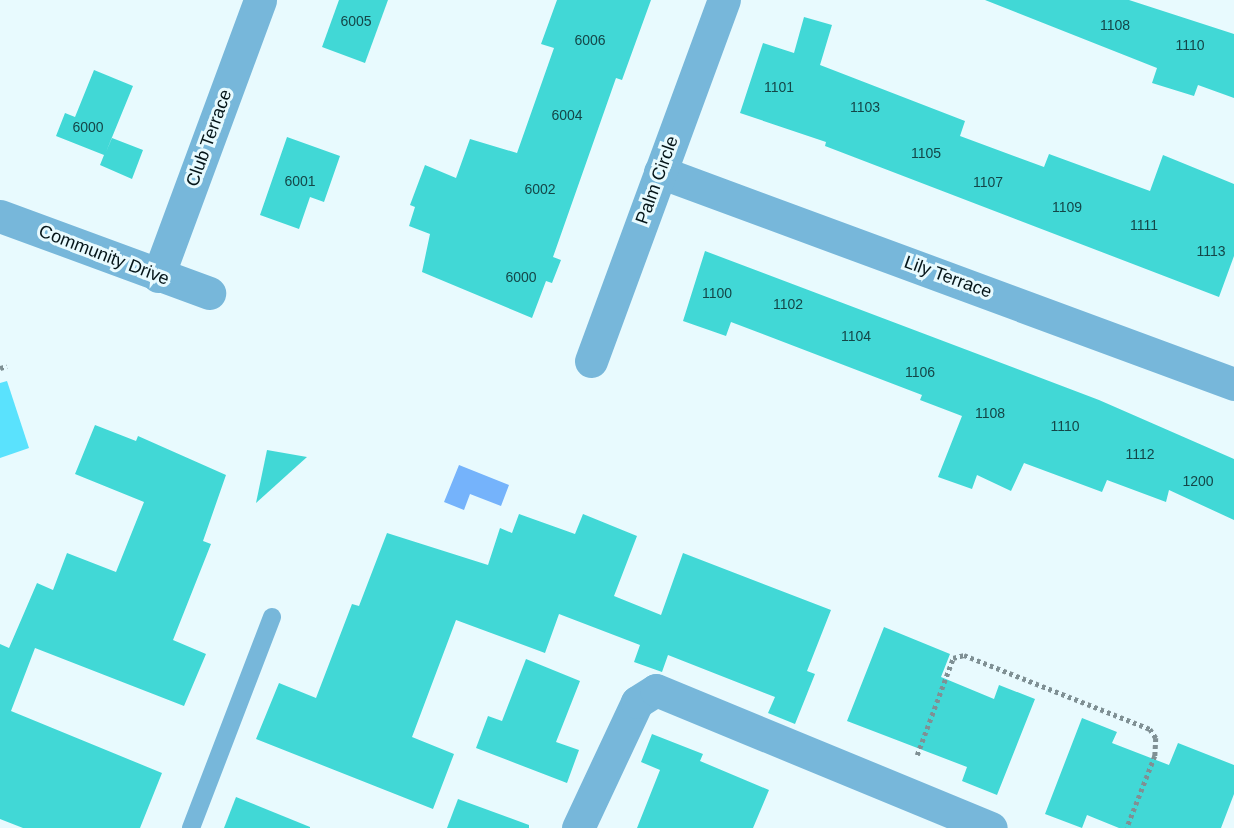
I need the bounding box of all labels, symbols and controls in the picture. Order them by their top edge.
house number: 6005 [340,13,372,29]
house number: 1108 [1100,17,1130,33]
house number: 6006 [574,32,606,48]
house number: 1110 [1175,37,1205,53]
house number: 1101 [764,79,794,95]
street label: Club Terrace [181,86,237,190]
house number: 1103 [850,99,880,115]
house number: 6004 [551,107,583,123]
house number: 6000 [72,119,104,135]
street label: Palm Circle [631,133,683,227]
house number: 1105 [911,145,941,161]
house number: 6001 [284,173,316,189]
house number: 1107 [973,174,1003,190]
house number: 6002 [524,181,556,197]
house number: 1109 [1052,199,1082,215]
house number: 1111 [1130,217,1158,233]
street label: Community Drive [36,220,172,290]
house number: 1113 [1196,243,1226,259]
street label: Lily Terrace [901,251,995,303]
house number: 6000 [505,269,537,285]
house number: 1100 [702,285,732,301]
house number: 1102 [773,296,803,312]
house number: 1104 [841,328,871,344]
house number: 1106 [905,364,935,380]
house number: 1108 [975,405,1005,421]
house number: 1110 [1050,418,1080,434]
house number: 1112 [1125,446,1155,462]
house number: 1200 [1182,473,1214,489]

